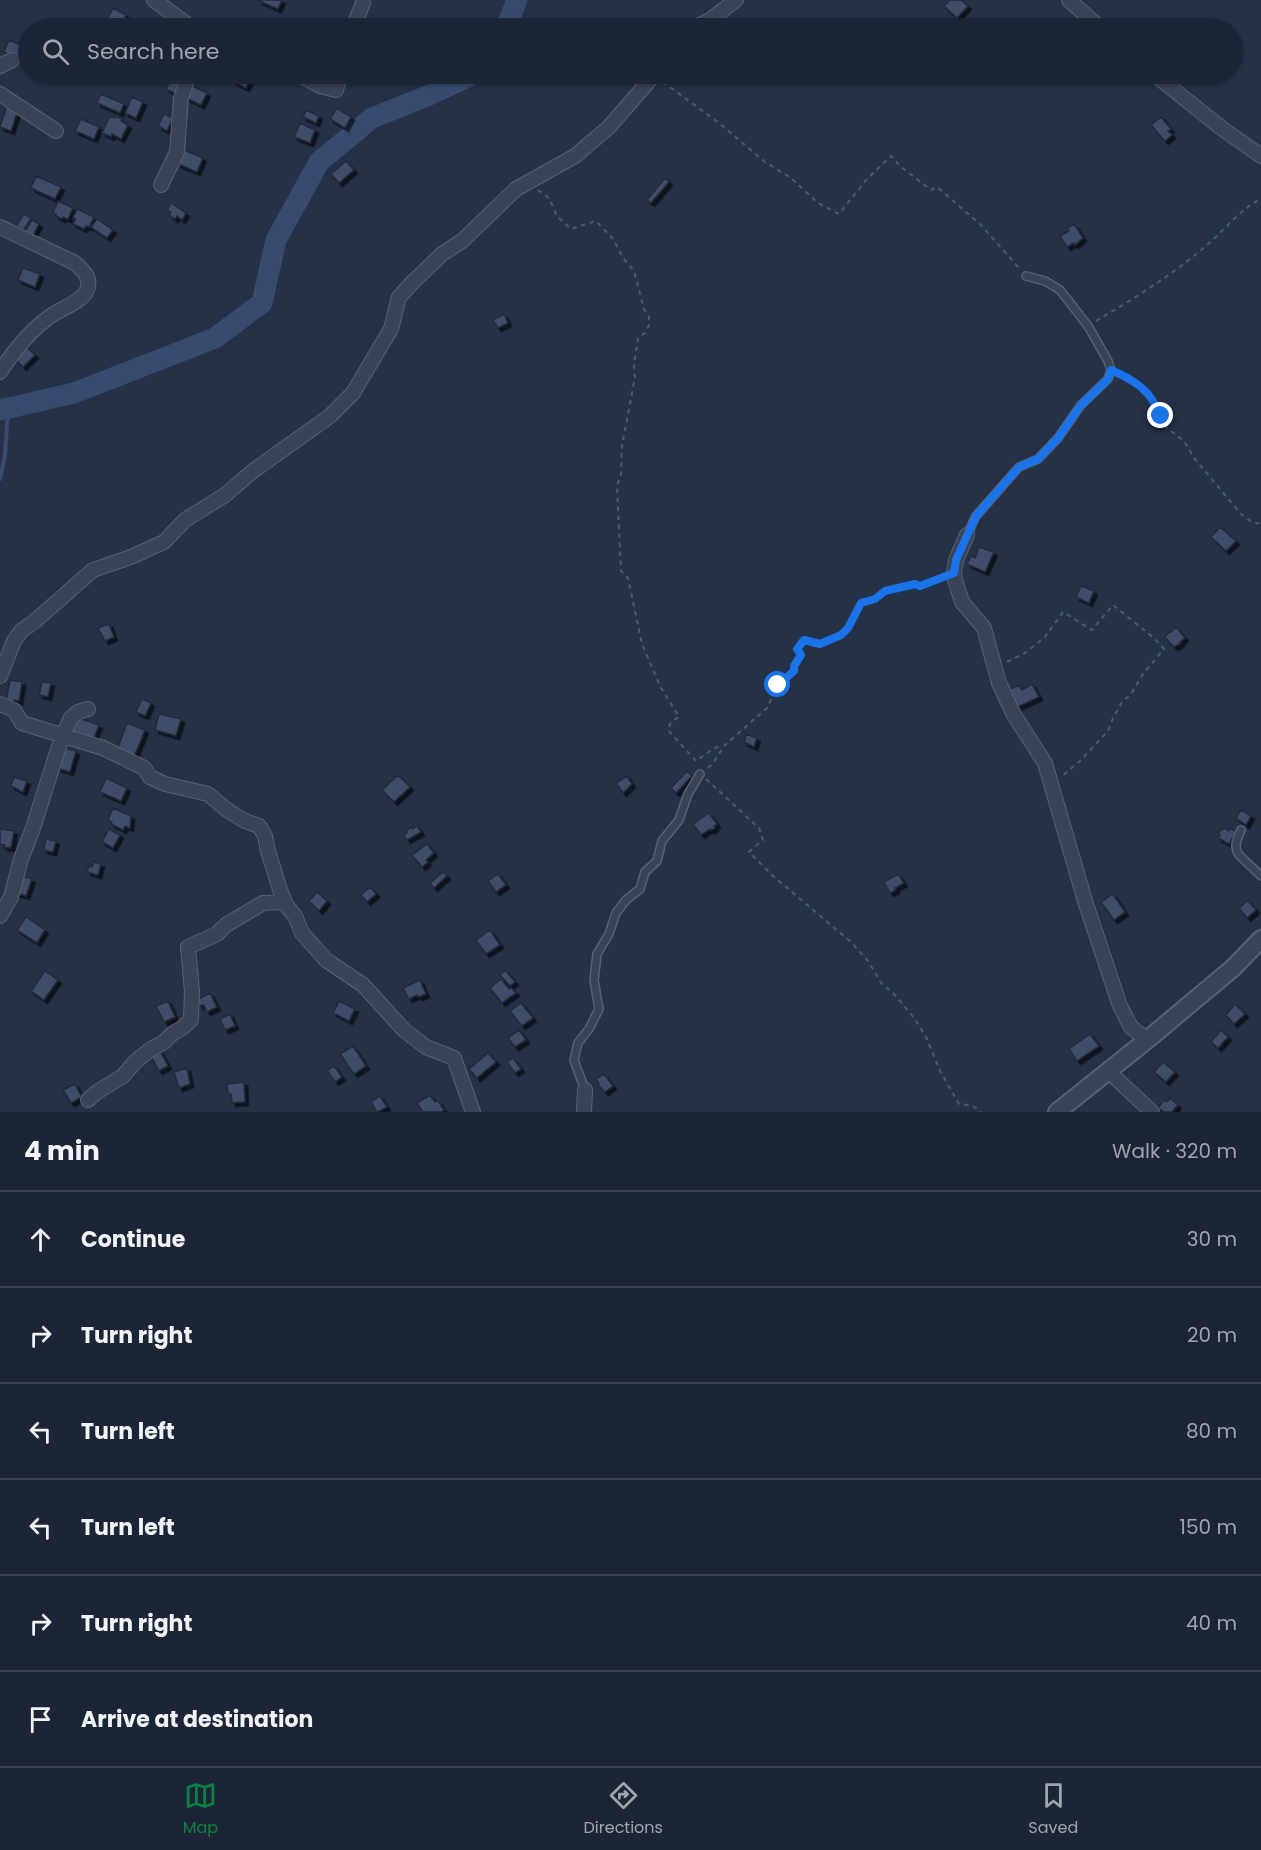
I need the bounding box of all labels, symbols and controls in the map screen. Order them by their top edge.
search box [18,18,1243,84]
icon: search [39,35,72,68]
text: Search here [87,36,220,67]
route end [1147,402,1173,428]
route start [764,671,790,697]
text: 4 min [24,1133,100,1169]
text: Walk · 320 m [1112,1137,1237,1165]
icon: ahead [24,1223,57,1256]
text: Continue [81,1224,185,1255]
text: 30 m [1187,1225,1237,1253]
icon: right [24,1319,57,1352]
text: Turn right [81,1320,192,1351]
text: 20 m [1187,1321,1237,1349]
icon: left [24,1415,57,1448]
text: Turn left [81,1416,175,1447]
text: 80 m [1186,1417,1237,1445]
icon: left [24,1511,57,1544]
text: Turn left [81,1512,175,1543]
text: 150 m [1180,1513,1237,1541]
icon: right [24,1607,57,1640]
text: Turn right [81,1608,192,1639]
text: 40 m [1186,1609,1237,1637]
icon: arrive [24,1703,57,1736]
text: Arrive at destination [81,1704,313,1735]
tab: Map [183,1779,218,1840]
tab: Directions [584,1779,663,1840]
tab: Saved [1028,1779,1078,1840]

